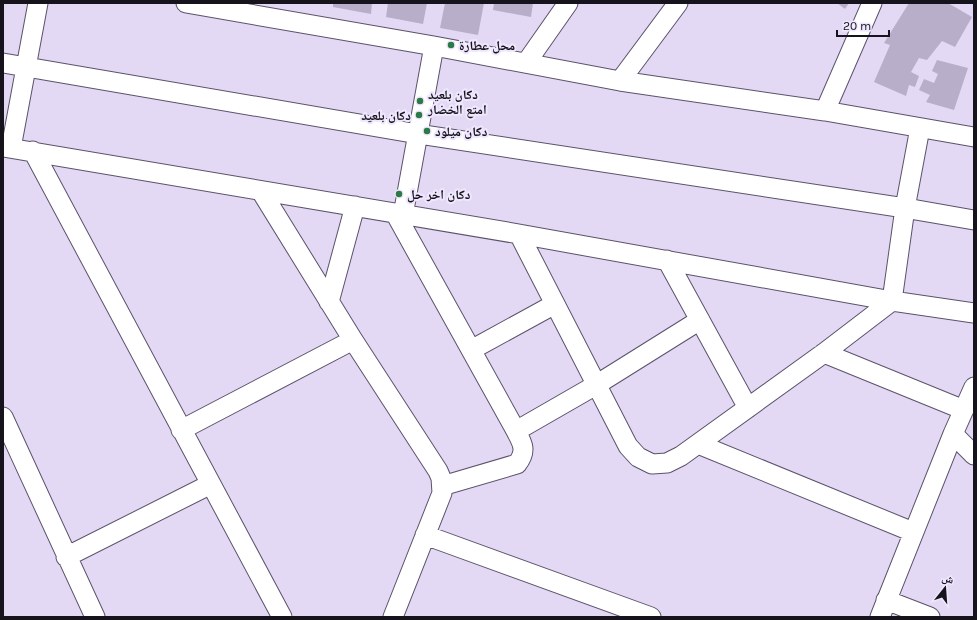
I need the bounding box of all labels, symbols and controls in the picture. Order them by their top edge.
scale bar [837,12,889,38]
text: 20 m [843,19,871,33]
place label: محل عطارة [459,38,515,54]
marker: محل عطارة [446,40,456,50]
place label: دكان بلعيد امتع الخضار [427,87,487,119]
marker: دكان بلعيد امتع الخضار [415,96,425,106]
place label: دكان بلعيد [361,108,411,123]
marker: دكان بلعيد [414,110,424,120]
place label: دكان ميلود [435,124,488,139]
marker: دكان ميلود [422,126,432,136]
place label: دكان اخر حل [407,187,471,203]
marker: دكان اخر حل [394,189,404,199]
north arrow [925,568,965,608]
text: ش [940,571,956,588]

